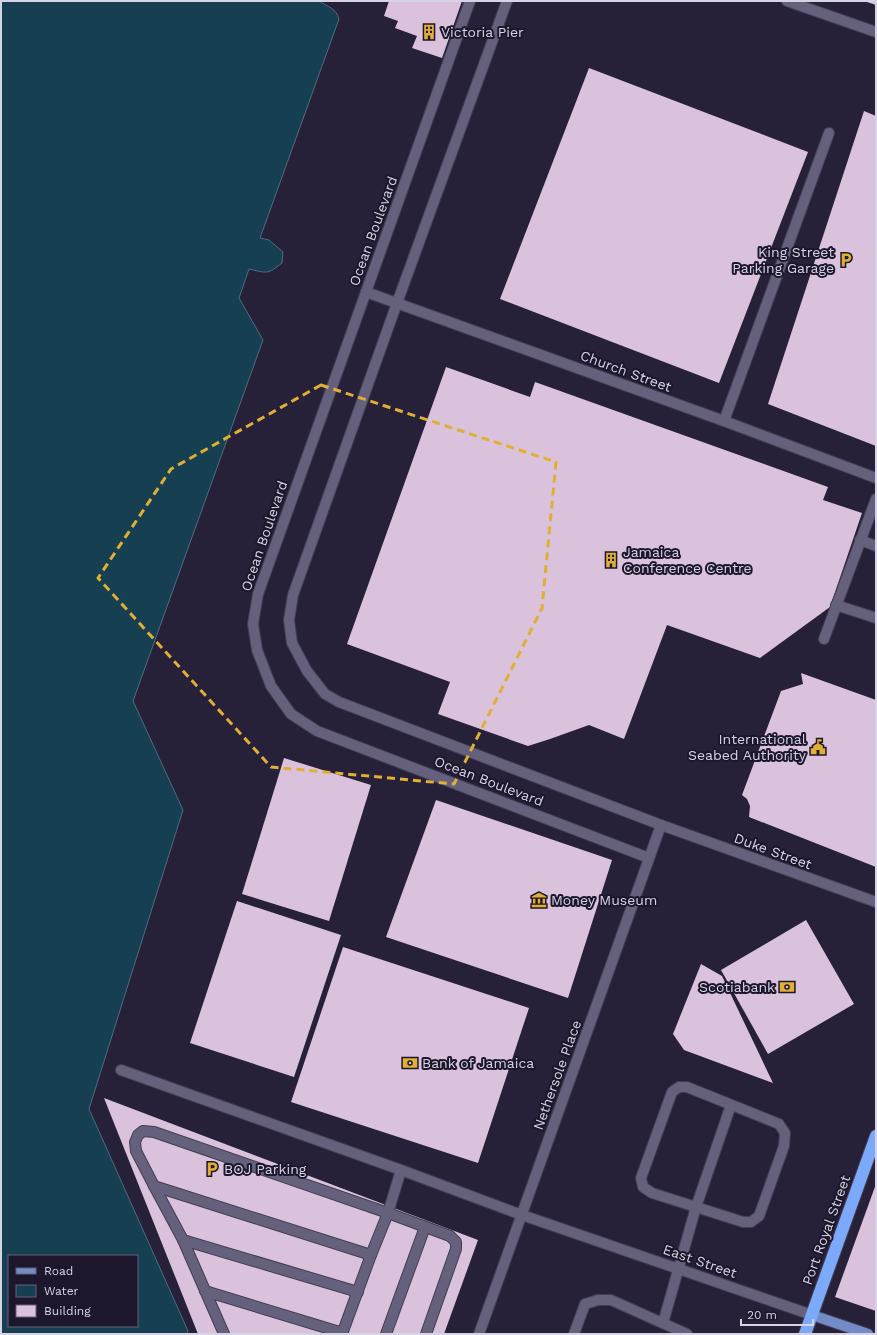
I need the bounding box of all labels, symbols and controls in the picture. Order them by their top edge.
building icon: Victoria Pier [420,23,438,41]
place label: Victoria Pier [441,24,524,40]
street label: Ocean Boulevard [346,174,400,288]
place label: King Street Parking Garage [732,244,834,276]
parking icon: King Street Parking Garage [837,251,855,269]
street label: Church Street [578,347,674,395]
street label: Ocean Boulevard [238,479,290,593]
place label: Jamaica Conference Centre [623,544,752,576]
building icon: Jamaica Conference Centre [602,551,620,569]
place label: International Seabed Authority [688,731,807,763]
public building icon: International Seabed Authority [809,738,827,756]
street label: Ocean Boulevard [432,753,546,809]
street label: Duke Street [732,830,814,872]
museum icon: Money Museum [530,891,548,909]
place label: Money Museum [551,892,657,908]
bank icon: Scotiabank [778,978,796,996]
place label: Scotiabank [699,979,775,995]
street label: Nethersole Place [530,1018,584,1132]
bank icon: Bank of Jamaica [401,1054,419,1072]
place label: Bank of Jamaica [422,1055,534,1071]
parking icon: BOJ Parking [203,1160,221,1178]
place label: BOJ Parking [224,1161,307,1177]
street label: Port Royal Street [799,1173,853,1287]
street label: East Street [661,1241,739,1281]
legend [8,1255,138,1327]
text: Road [44,1264,73,1278]
text: Water [44,1284,79,1298]
scale bar [741,1301,813,1327]
text: Building [44,1304,91,1318]
text: 20 m [747,1308,777,1322]

